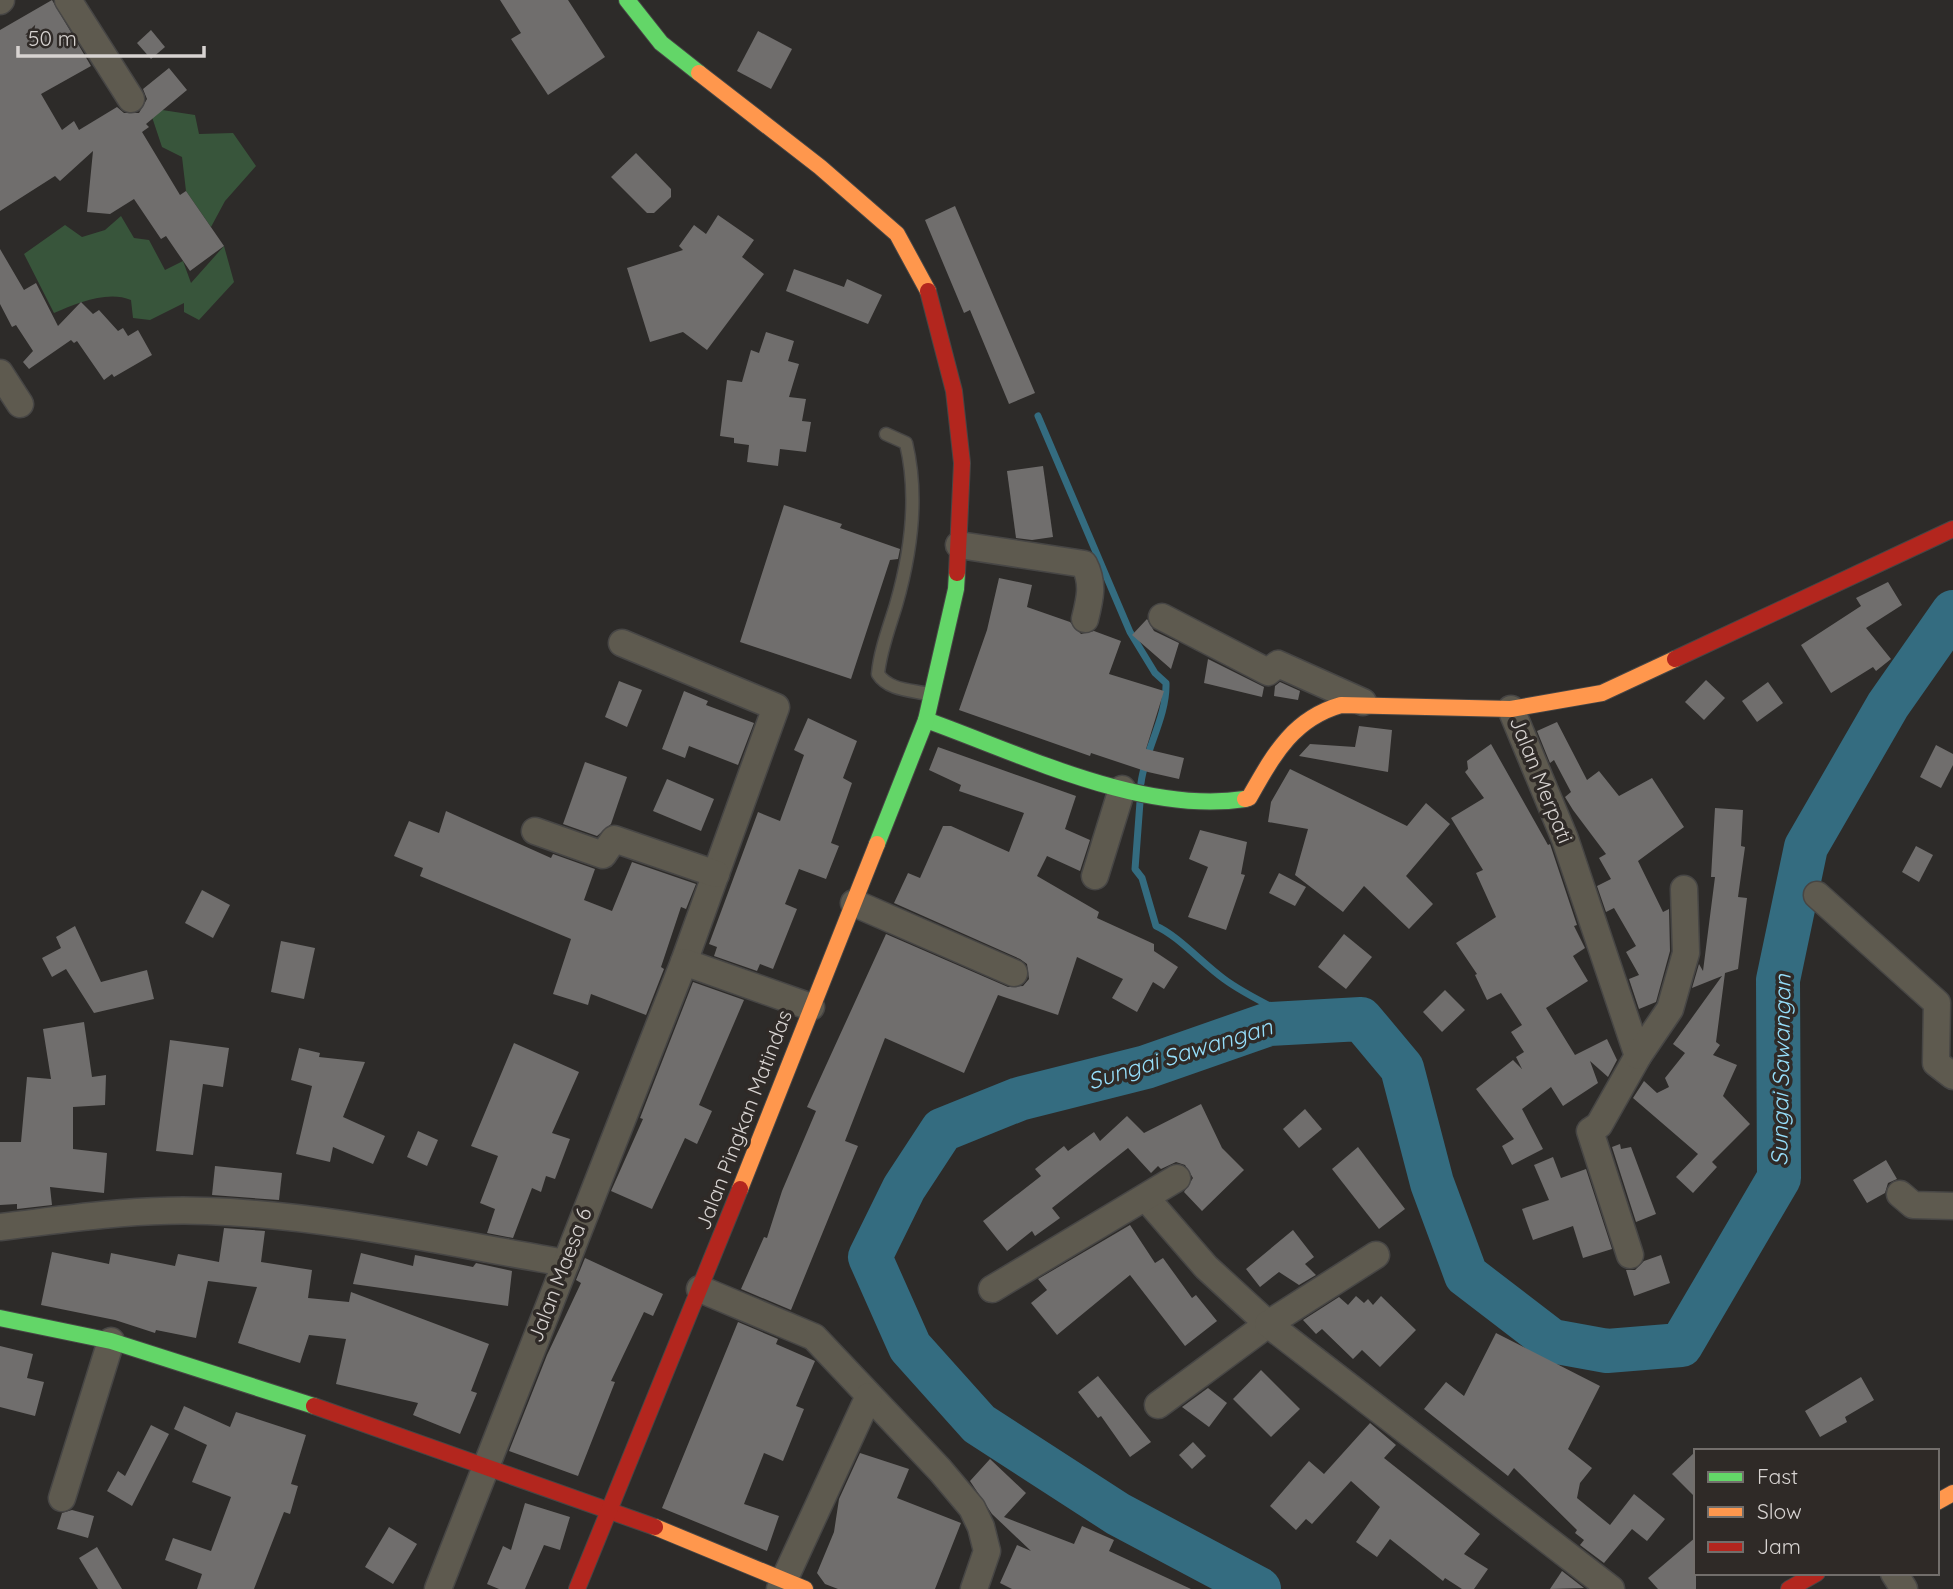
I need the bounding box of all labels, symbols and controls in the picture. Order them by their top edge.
scale bar [18,14,203,58]
text: 50 m [28,25,77,51]
street label: Jalan Merpati [1505,712,1579,847]
water label: Sungai Sawangan [1764,973,1797,1166]
street label: Jalan Pingkan Matindas [689,1006,797,1233]
water label: Sungai Sawangan [1084,1011,1276,1095]
street label: Jalan Maesa 6 [522,1204,597,1346]
legend [1694,1449,1939,1575]
text: Fast [1757,1463,1798,1489]
text: Slow [1757,1498,1802,1524]
text: Jam [1757,1533,1801,1559]

